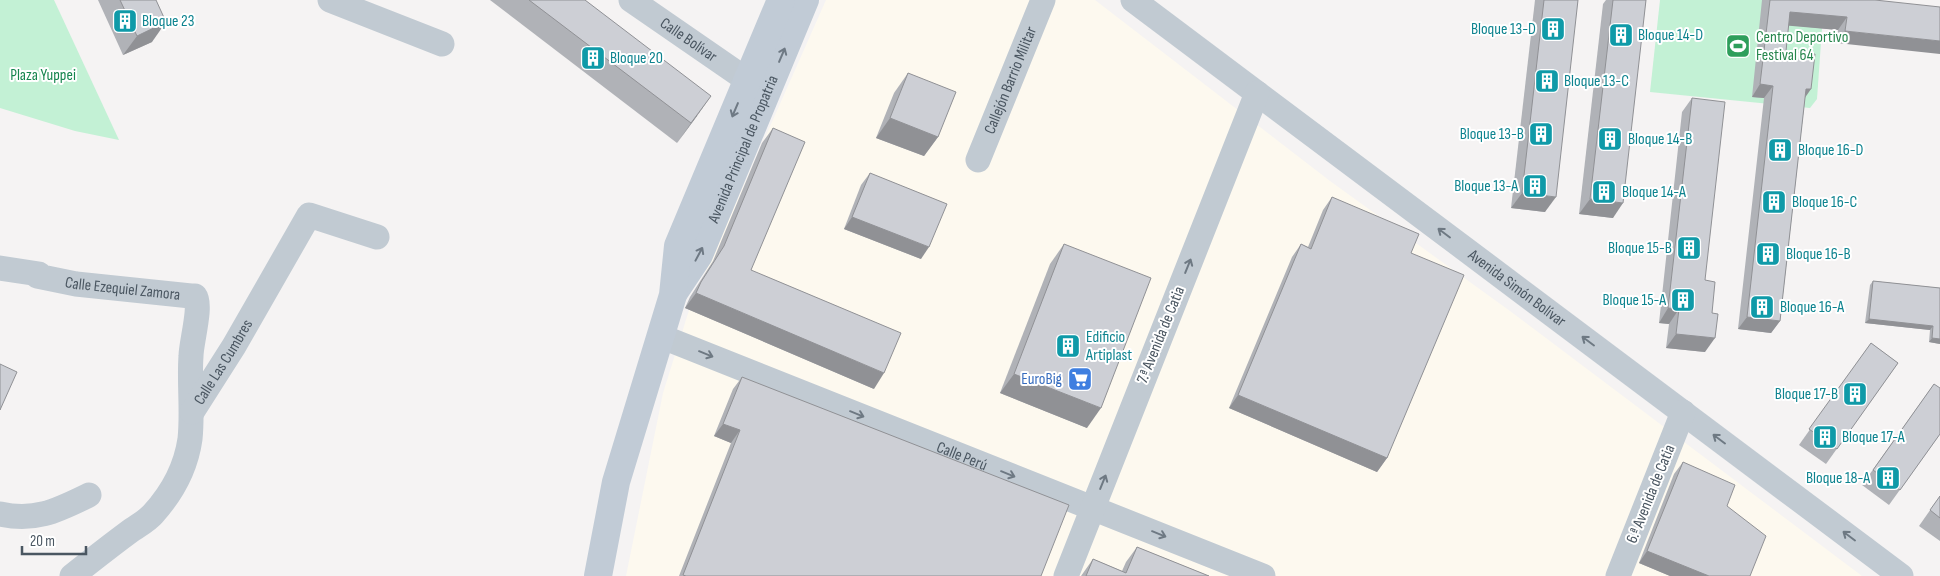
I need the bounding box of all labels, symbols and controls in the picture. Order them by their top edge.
building icon: Bloque 23 [112,8,138,34]
place label: Bloque 23 [142,12,194,31]
street label: Calle Bolívar [656,13,721,66]
building icon: Bloque 13-D [1540,16,1566,42]
place label: Bloque 13-D [1471,20,1536,39]
building icon: Bloque 14-D [1608,22,1634,48]
street label: Callejón Barrio Militar [980,24,1041,137]
place label: Bloque 14-D [1638,26,1703,45]
place label: Centro Deportivo Festival 64 [1756,28,1848,65]
sports icon: Centro Deportivo Festival 64 [1725,33,1751,59]
building icon: Bloque 20 [580,45,606,71]
one-way arrow [779,48,788,63]
place label: Bloque 20 [610,49,663,68]
park label: Plaza Yuppei [10,66,76,85]
building icon: Bloque 13-C [1534,68,1560,94]
street label: Avenida Principal de Propatria [704,72,782,227]
place label: Bloque 13-C [1564,72,1629,91]
one-way arrow [730,102,739,117]
building icon: Bloque 13-B [1528,121,1554,147]
place label: Bloque 13-B [1460,125,1524,144]
building icon: Bloque 14-B [1597,126,1623,152]
place label: Bloque 14-B [1628,130,1692,149]
building icon: Bloque 16-D [1767,137,1793,163]
place label: Bloque 16-D [1798,141,1864,160]
building icon: Bloque 13-A [1522,173,1548,199]
place label: Bloque 13-A [1454,177,1518,196]
building icon: Bloque 14-A [1591,179,1617,205]
place label: Bloque 14-A [1622,183,1686,202]
building icon: Bloque 16-C [1761,189,1787,215]
place label: Bloque 16-C [1792,193,1858,212]
one-way arrow [1438,228,1451,239]
building icon: Bloque 15-B [1676,235,1702,261]
place label: Bloque 15-B [1608,239,1672,258]
building icon: Bloque 16-B [1755,241,1781,267]
street label: Avenida Simón Bolívar [1464,245,1570,331]
place label: Bloque 16-B [1786,245,1851,264]
one-way arrow [694,246,704,261]
one-way arrow [1184,259,1194,274]
street label: Calle Ezequiel Zamora [63,273,181,304]
street label: 7.ª Avenida de Catia [1133,284,1189,386]
building icon: Bloque 15-A [1670,287,1696,313]
place label: Bloque 15-A [1603,291,1666,310]
building icon: Bloque 16-A [1749,294,1775,320]
place label: Bloque 16-A [1780,298,1844,317]
street label: Calle Las Cumbres [190,316,257,408]
place label: Edificio Artiplast [1085,328,1132,365]
building icon: Edificio Artiplast [1055,333,1081,359]
one-way arrow [1582,336,1595,347]
one-way arrow [698,349,713,359]
supermarket icon: EuroBig [1067,366,1093,392]
place label: EuroBig [1021,370,1062,389]
building icon: Bloque 17-B [1842,381,1868,407]
place label: Bloque 17-B [1775,385,1838,404]
one-way arrow [849,409,864,419]
building icon: Bloque 17-A [1812,424,1838,450]
place label: Bloque 17-A [1842,428,1905,447]
one-way arrow [1713,433,1726,444]
street label: Calle Perú [934,438,990,475]
street label: 6.ª Avenida de Catia [1623,442,1679,546]
building icon: Bloque 18-A [1875,465,1901,491]
one-way arrow [1000,469,1015,479]
place label: Bloque 18-A [1806,469,1870,488]
one-way arrow [1099,475,1108,490]
scale bar [22,524,86,556]
one-way arrow [1150,530,1166,539]
one-way arrow [1842,531,1856,541]
text: 20 m [30,532,55,551]

